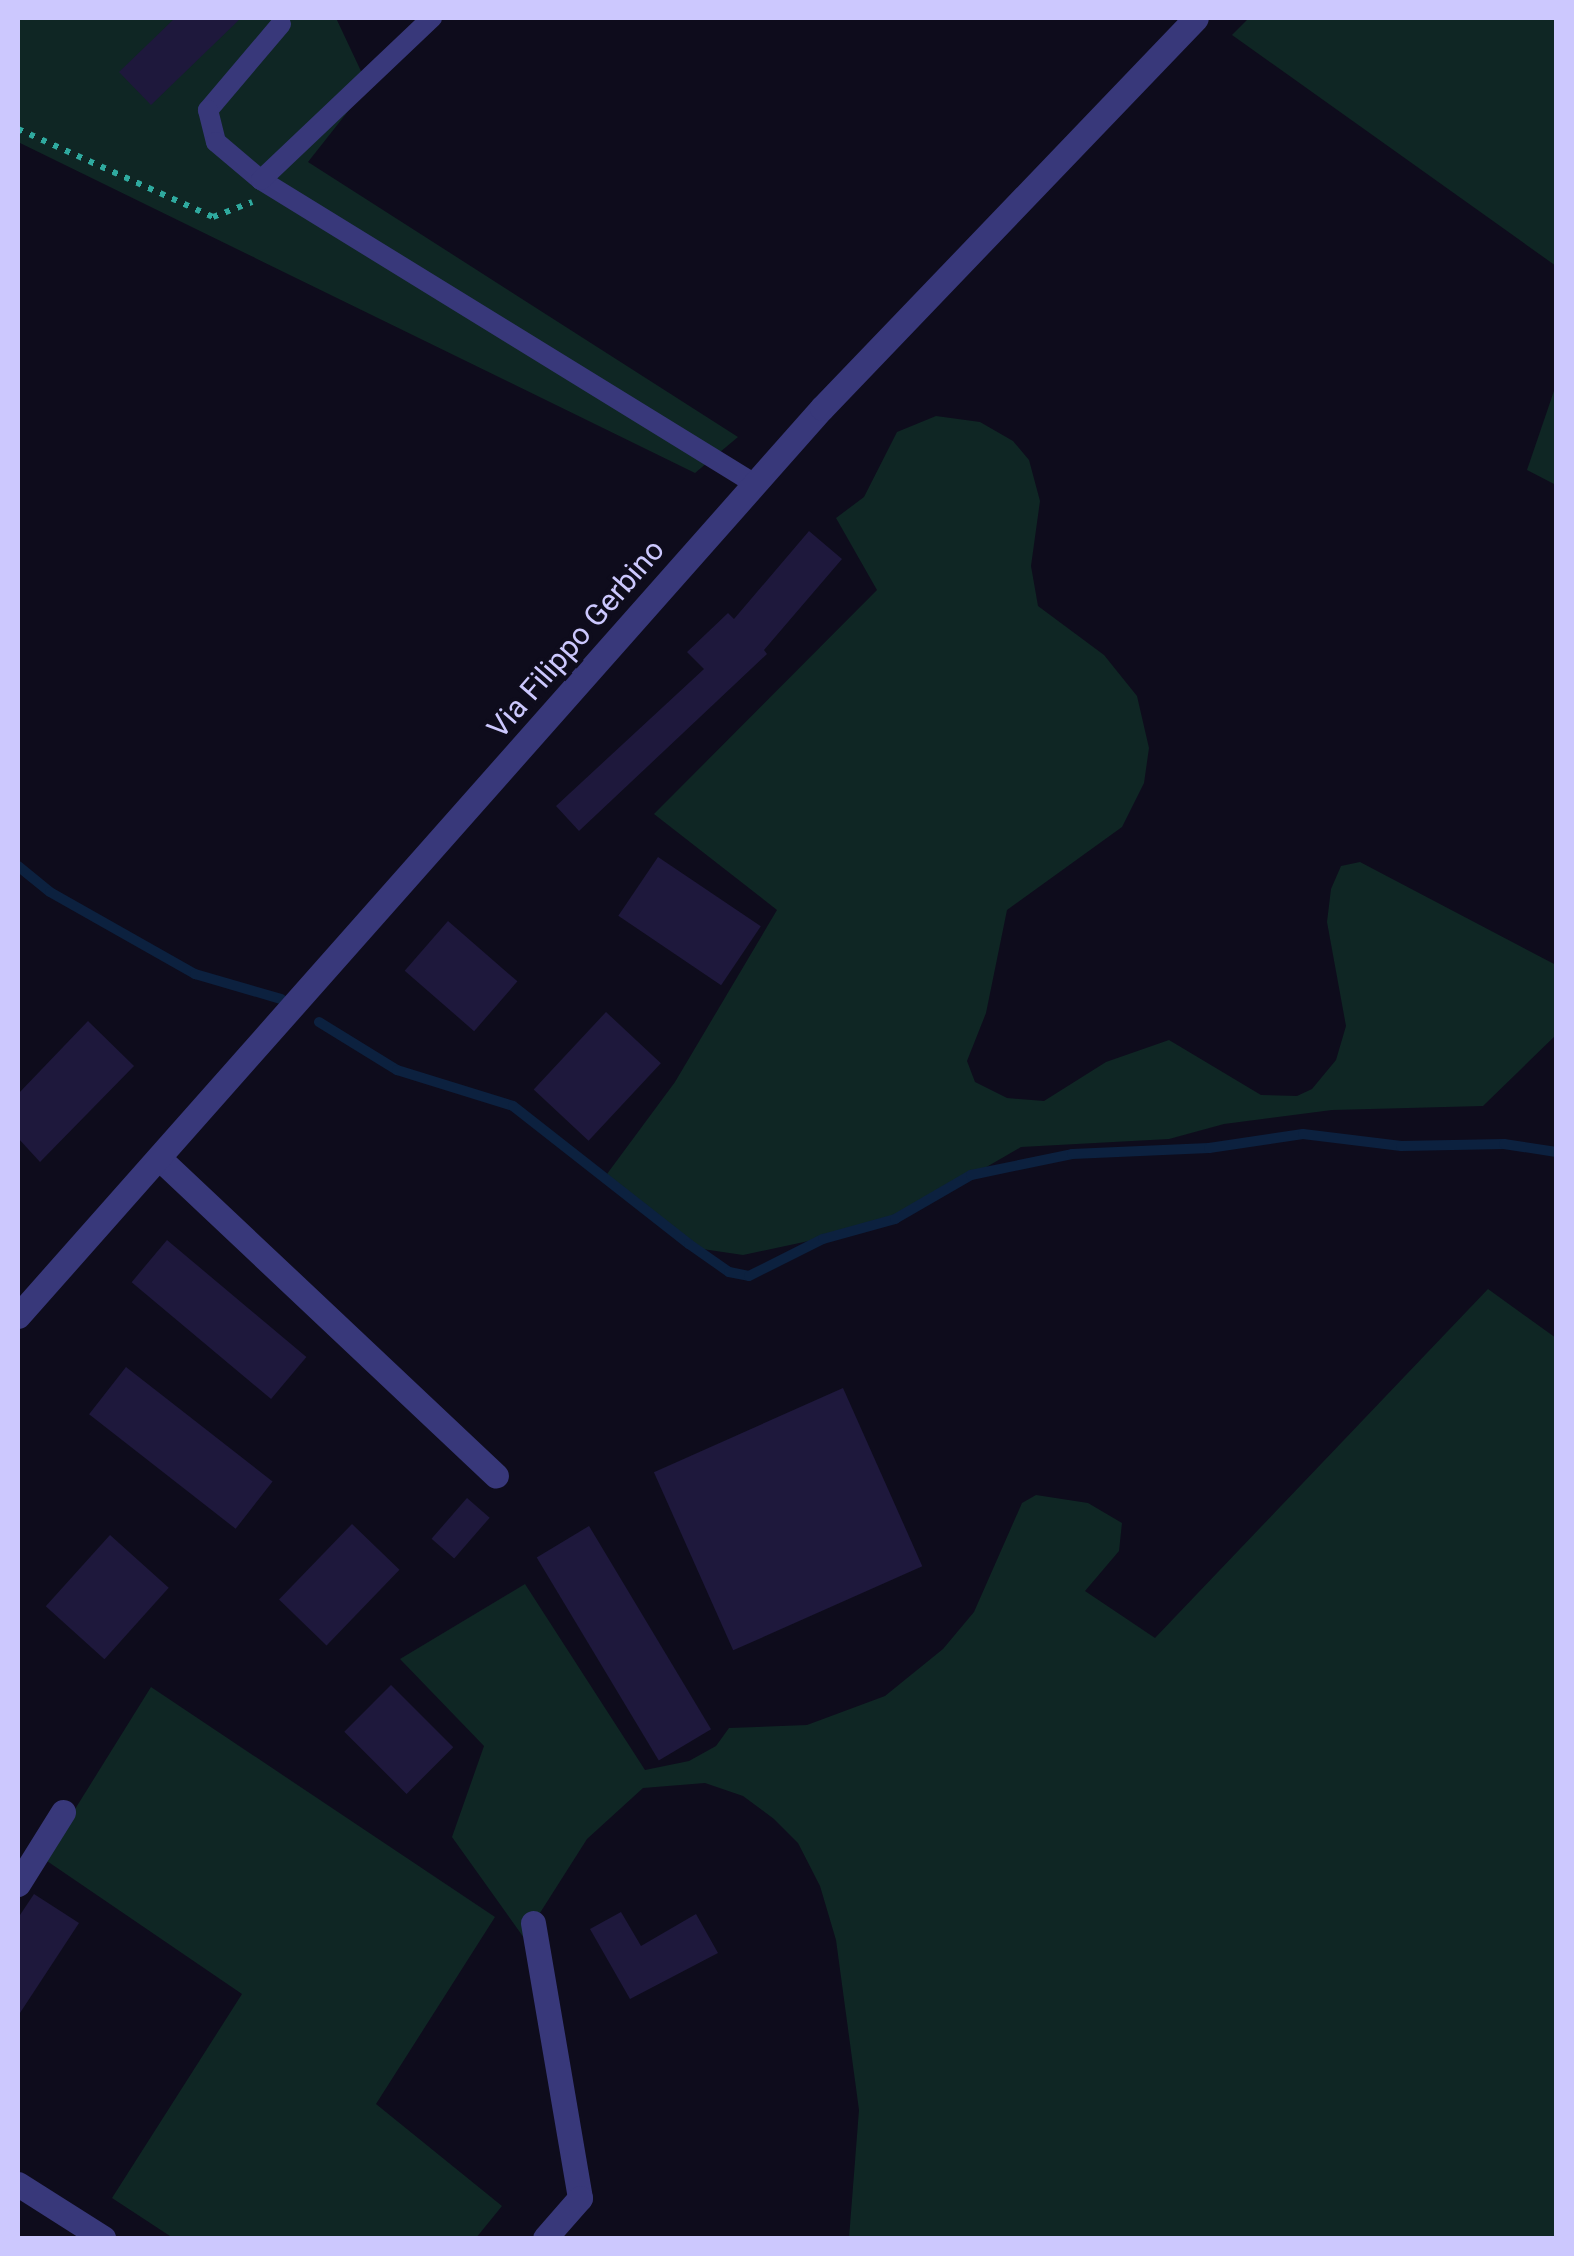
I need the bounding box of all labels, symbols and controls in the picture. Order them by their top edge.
street label: Via Filippo Gerbino [480,532,672,746]

